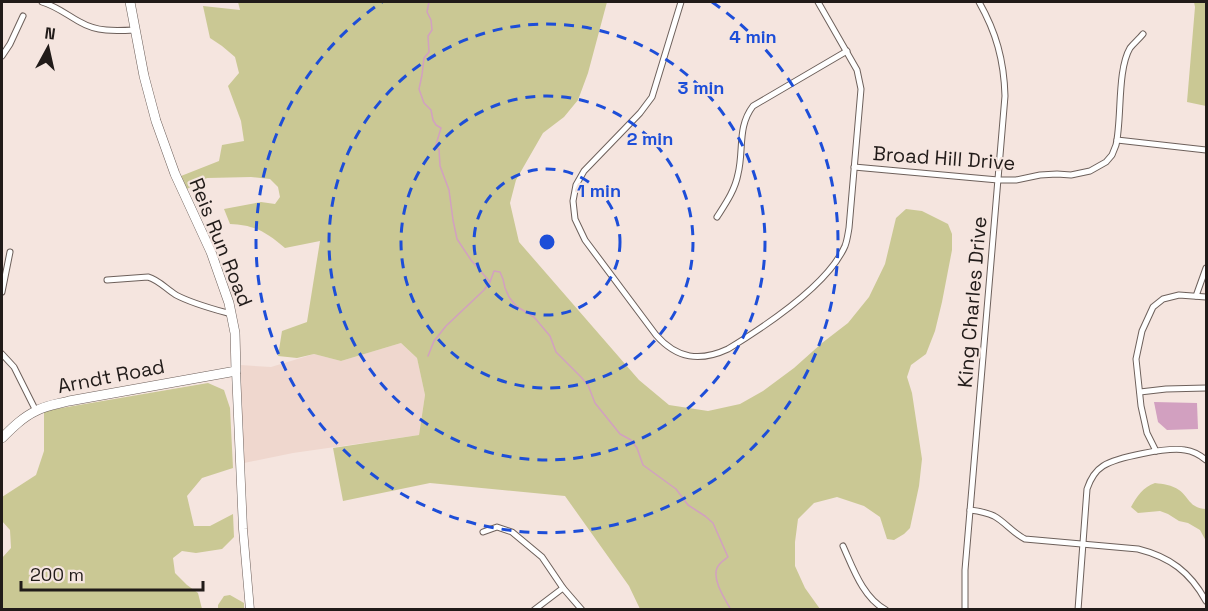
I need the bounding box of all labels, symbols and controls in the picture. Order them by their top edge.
north arrow [18,18,78,78]
text: N [43,22,57,45]
text: 4 min [729,25,777,48]
text: 3 min [678,76,724,99]
text: 2 min [627,127,673,150]
street label: Broad Hill Drive [872,140,1016,176]
street label: Reis Run Road [183,174,259,310]
text: 1 min [577,179,621,202]
street label: King Charles Drive [952,215,992,389]
centre of rings [537,232,557,252]
street label: Arndt Road [55,353,167,399]
scale bar [21,554,202,592]
text: 200 m [30,563,84,586]

